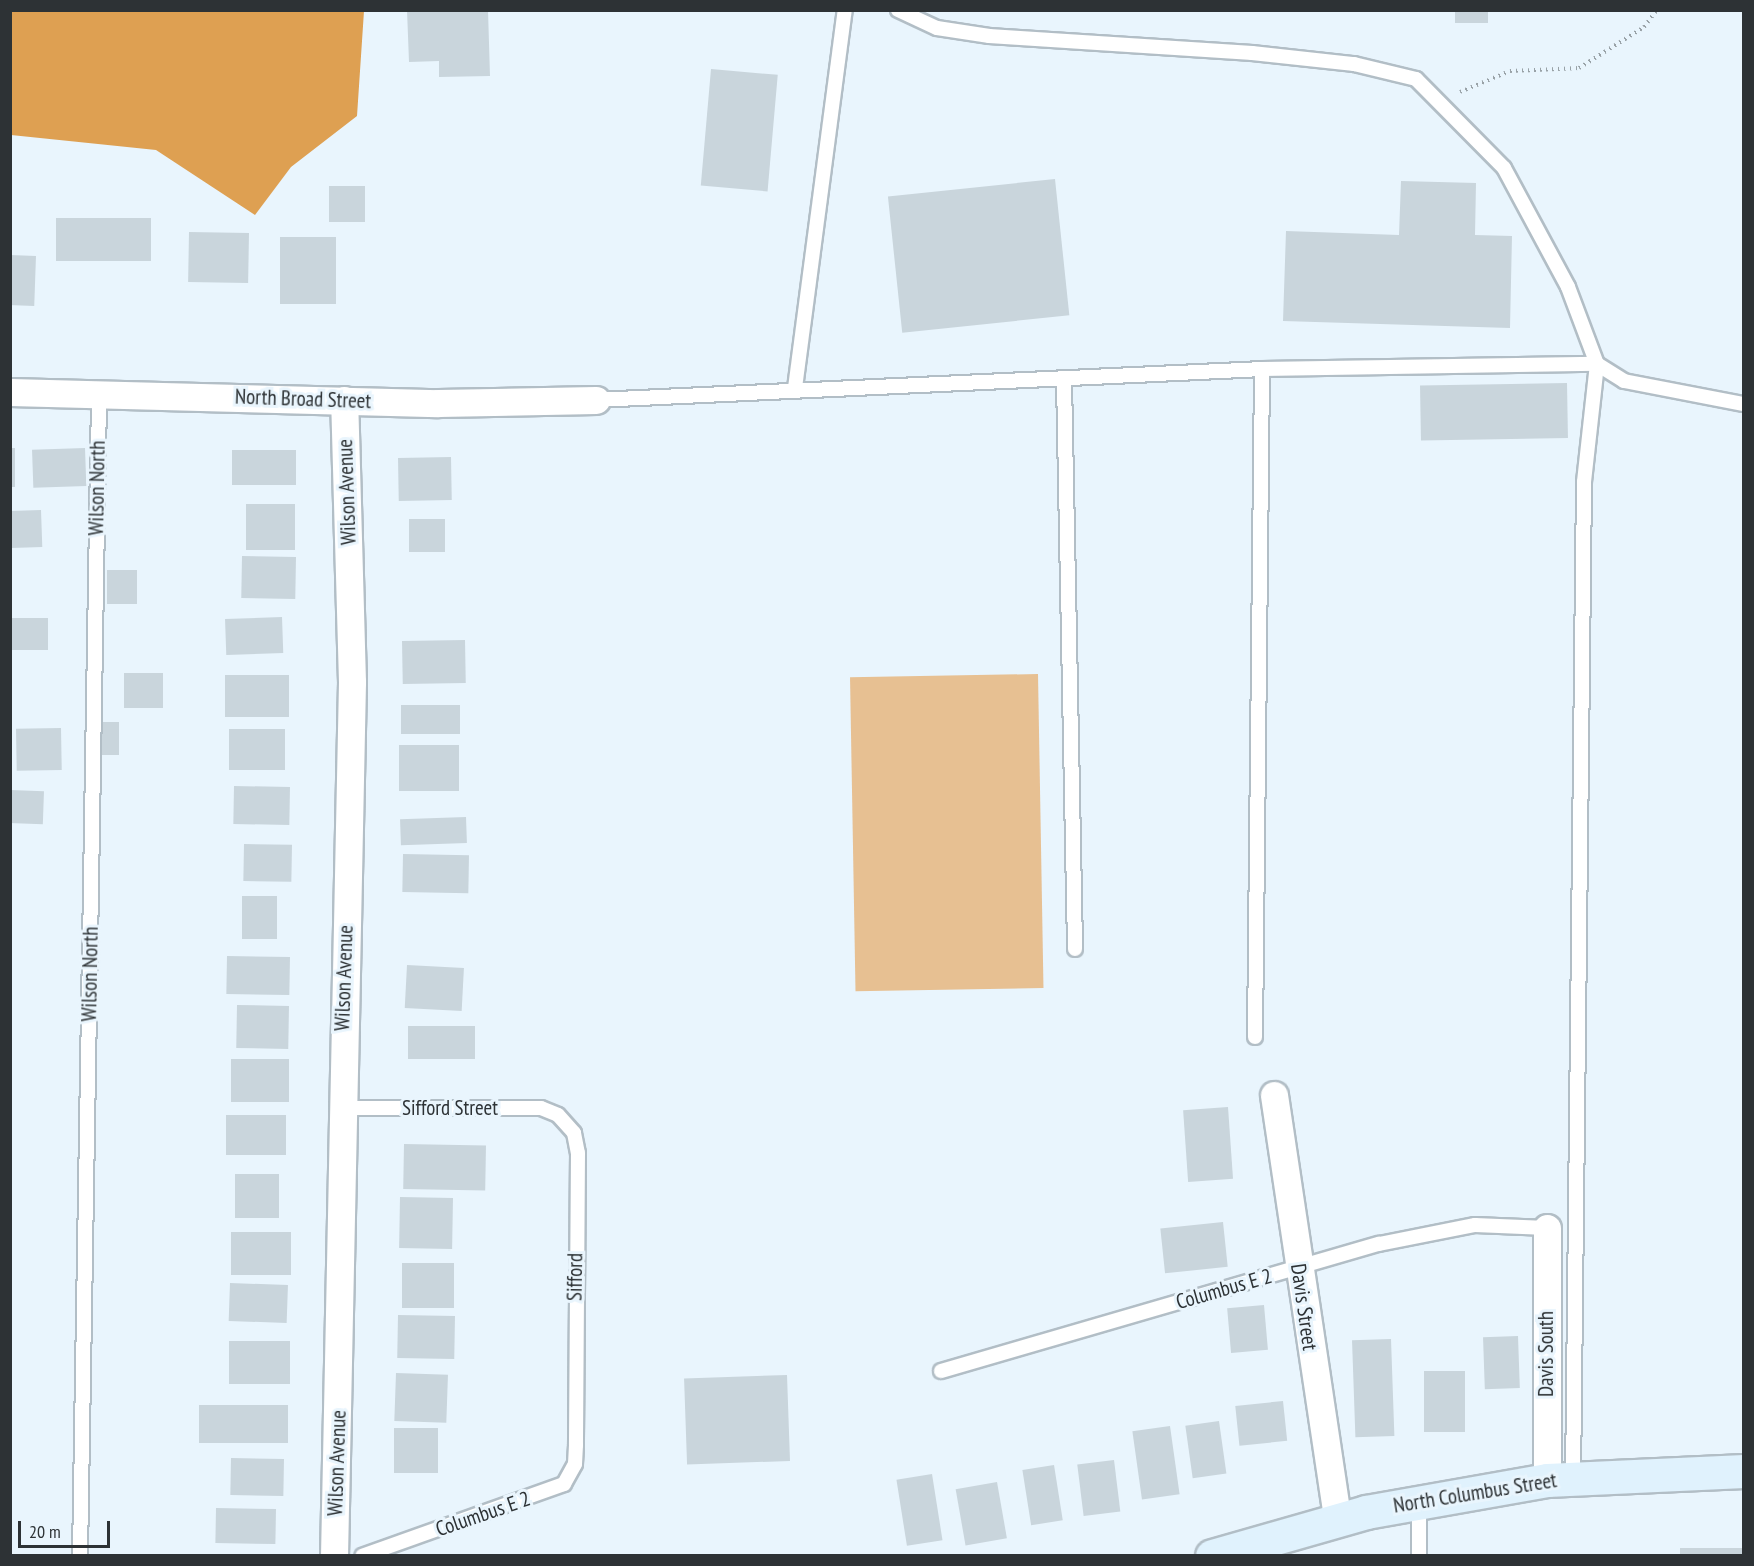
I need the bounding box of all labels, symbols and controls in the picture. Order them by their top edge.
street label: North Broad Street [234,384,372,414]
street label: Wilson Avenue [333,438,361,546]
street label: Wilson North [84,440,110,536]
street label: Wilson Avenue [330,924,358,1032]
street label: Wilson North [77,926,103,1022]
street label: Sifford Street [402,1095,498,1121]
street label: Sifford [562,1253,588,1301]
street label: Davis Street [1285,1262,1323,1352]
street label: Columbus E 2 [1173,1263,1275,1315]
street label: Davis South [1533,1311,1559,1397]
street label: Wilson Avenue [323,1409,351,1517]
street label: North Columbus Street [1391,1468,1559,1518]
street label: Columbus E 2 [432,1486,534,1542]
scale bar [21,1509,112,1547]
text: 20 m [29,1520,61,1543]

